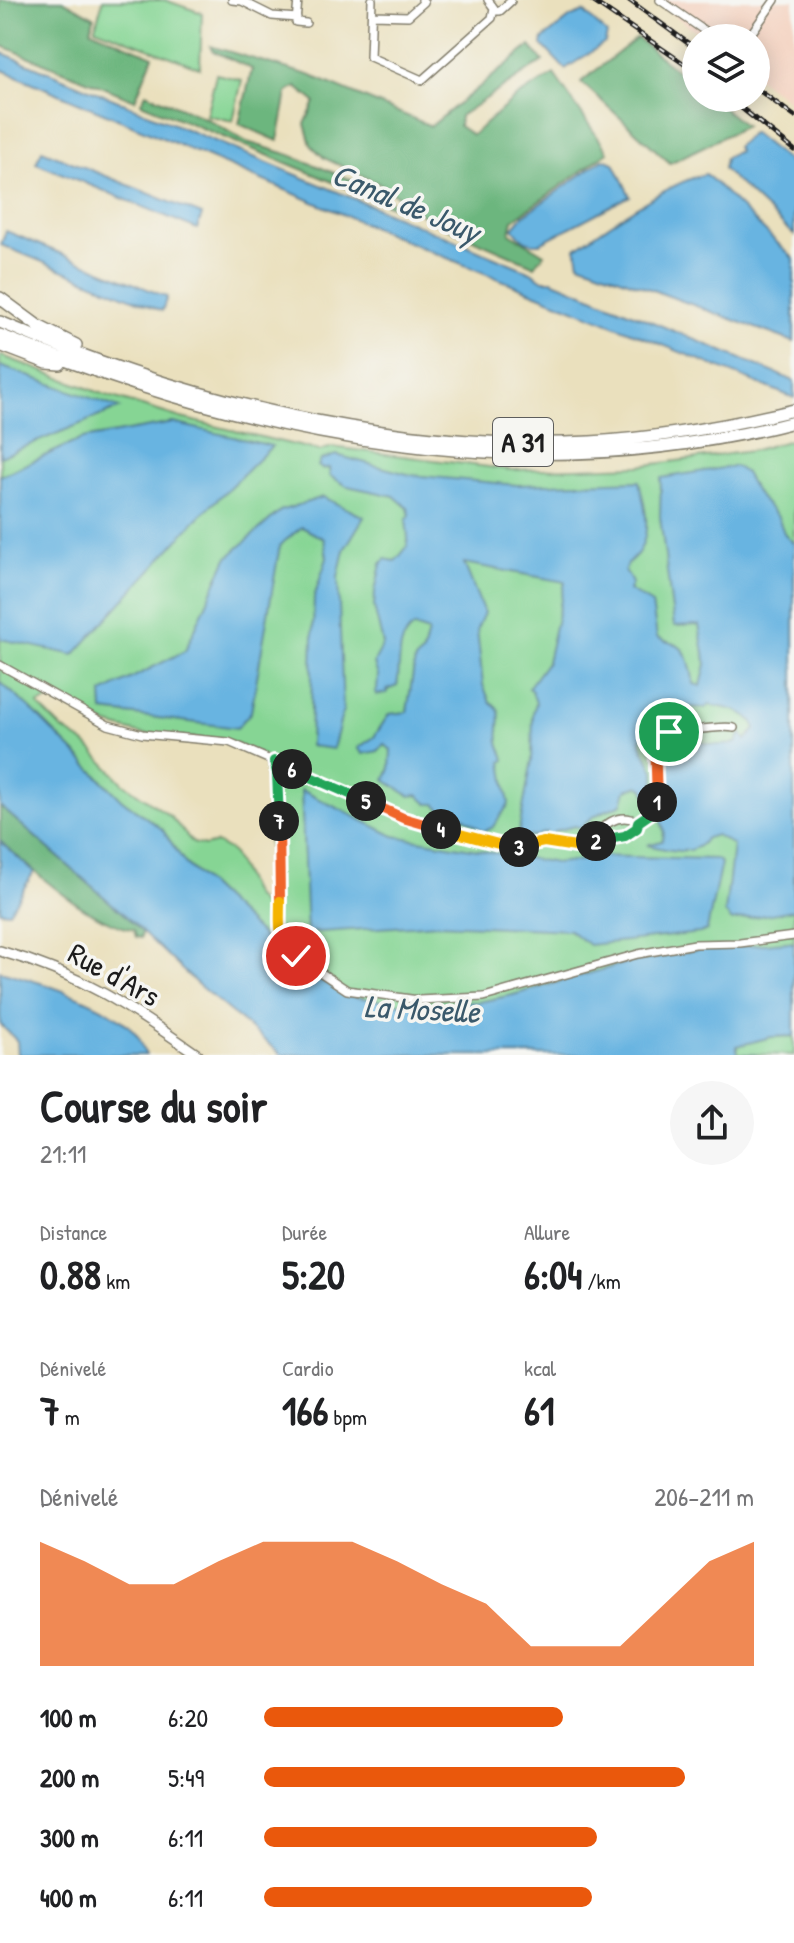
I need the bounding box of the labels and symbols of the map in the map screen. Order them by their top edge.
water label: Canal de Jouy [326,152,490,254]
road number: A 31 [493,418,553,466]
pin [635,698,703,766]
pin: 6 [272,749,312,789]
pin: 5 [346,781,386,821]
pin: 1 [637,782,677,822]
pin: 7 [259,801,299,841]
pin: 4 [421,809,461,849]
pin: 2 [576,821,616,861]
pin: 3 [499,827,539,867]
pin [262,922,330,990]
street label: Rue d'Ars [62,933,167,1016]
water label: La Moselle [363,984,482,1033]

